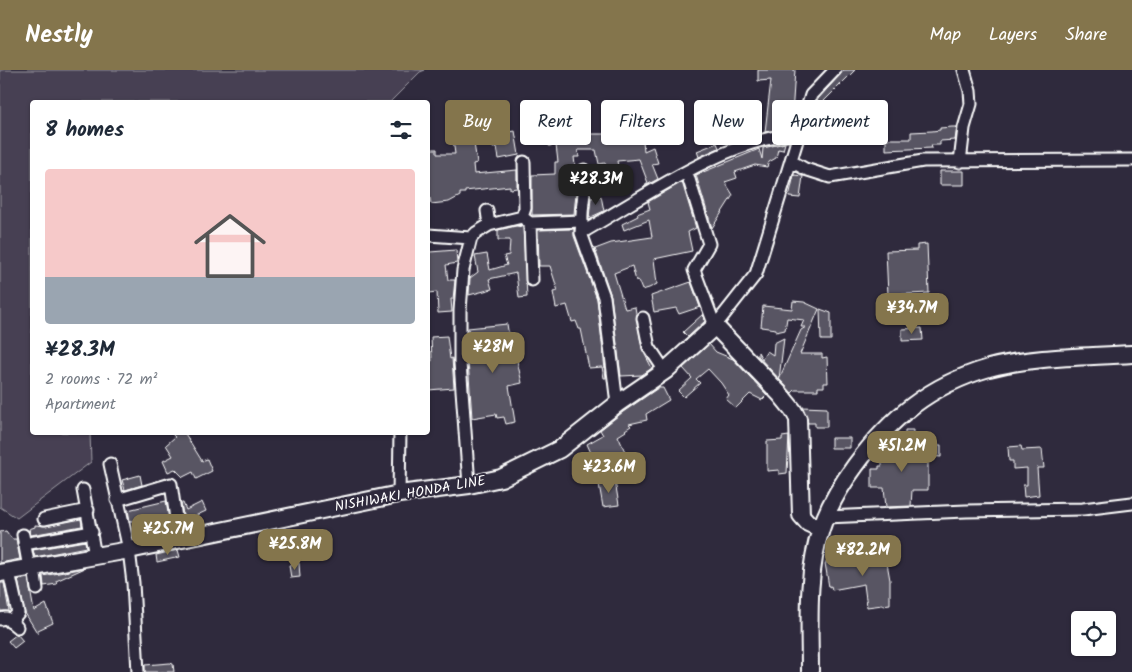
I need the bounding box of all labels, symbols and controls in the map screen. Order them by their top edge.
text: Nestly [25,16,93,55]
text: Map [930,21,961,50]
text: Layers [989,21,1037,50]
text: Share [1065,21,1107,50]
chip: Buy [445,100,510,145]
chip: Rent [520,100,591,145]
chip: Filters [601,100,684,145]
chip: New [694,100,762,145]
chip: Apartment [772,100,888,145]
text: 8 homes [45,114,124,147]
icon: filters [387,116,415,144]
pin: ¥28.3M [555,164,637,206]
text: ¥28.3M [569,167,623,192]
icon: home [185,201,275,291]
pin: ¥34.7M [871,292,953,335]
text: ¥34.7M [887,296,937,321]
pin: ¥28M [463,332,523,374]
text: ¥28.3M [45,334,115,367]
text: ¥28M [473,335,513,360]
text: 2 rooms · 72 m² [45,367,157,392]
text: Apartment [45,392,116,417]
pin: ¥51.2M [861,430,943,473]
text: ¥51.2M [878,434,926,459]
pin: ¥23.6M [568,452,650,494]
text: ¥23.6M [583,455,635,480]
street label: NISHIWAKI HONDA LINE [333,470,488,518]
pin: ¥25.7M [127,514,209,556]
text: ¥25.7M [143,517,193,542]
pin: ¥25.8M [254,528,336,571]
text: ¥25.8M [269,532,321,557]
pin: ¥82.2M [822,534,904,577]
text: ¥82.2M [836,538,890,563]
map controls [1071,611,1116,656]
button: locate [1071,611,1116,656]

